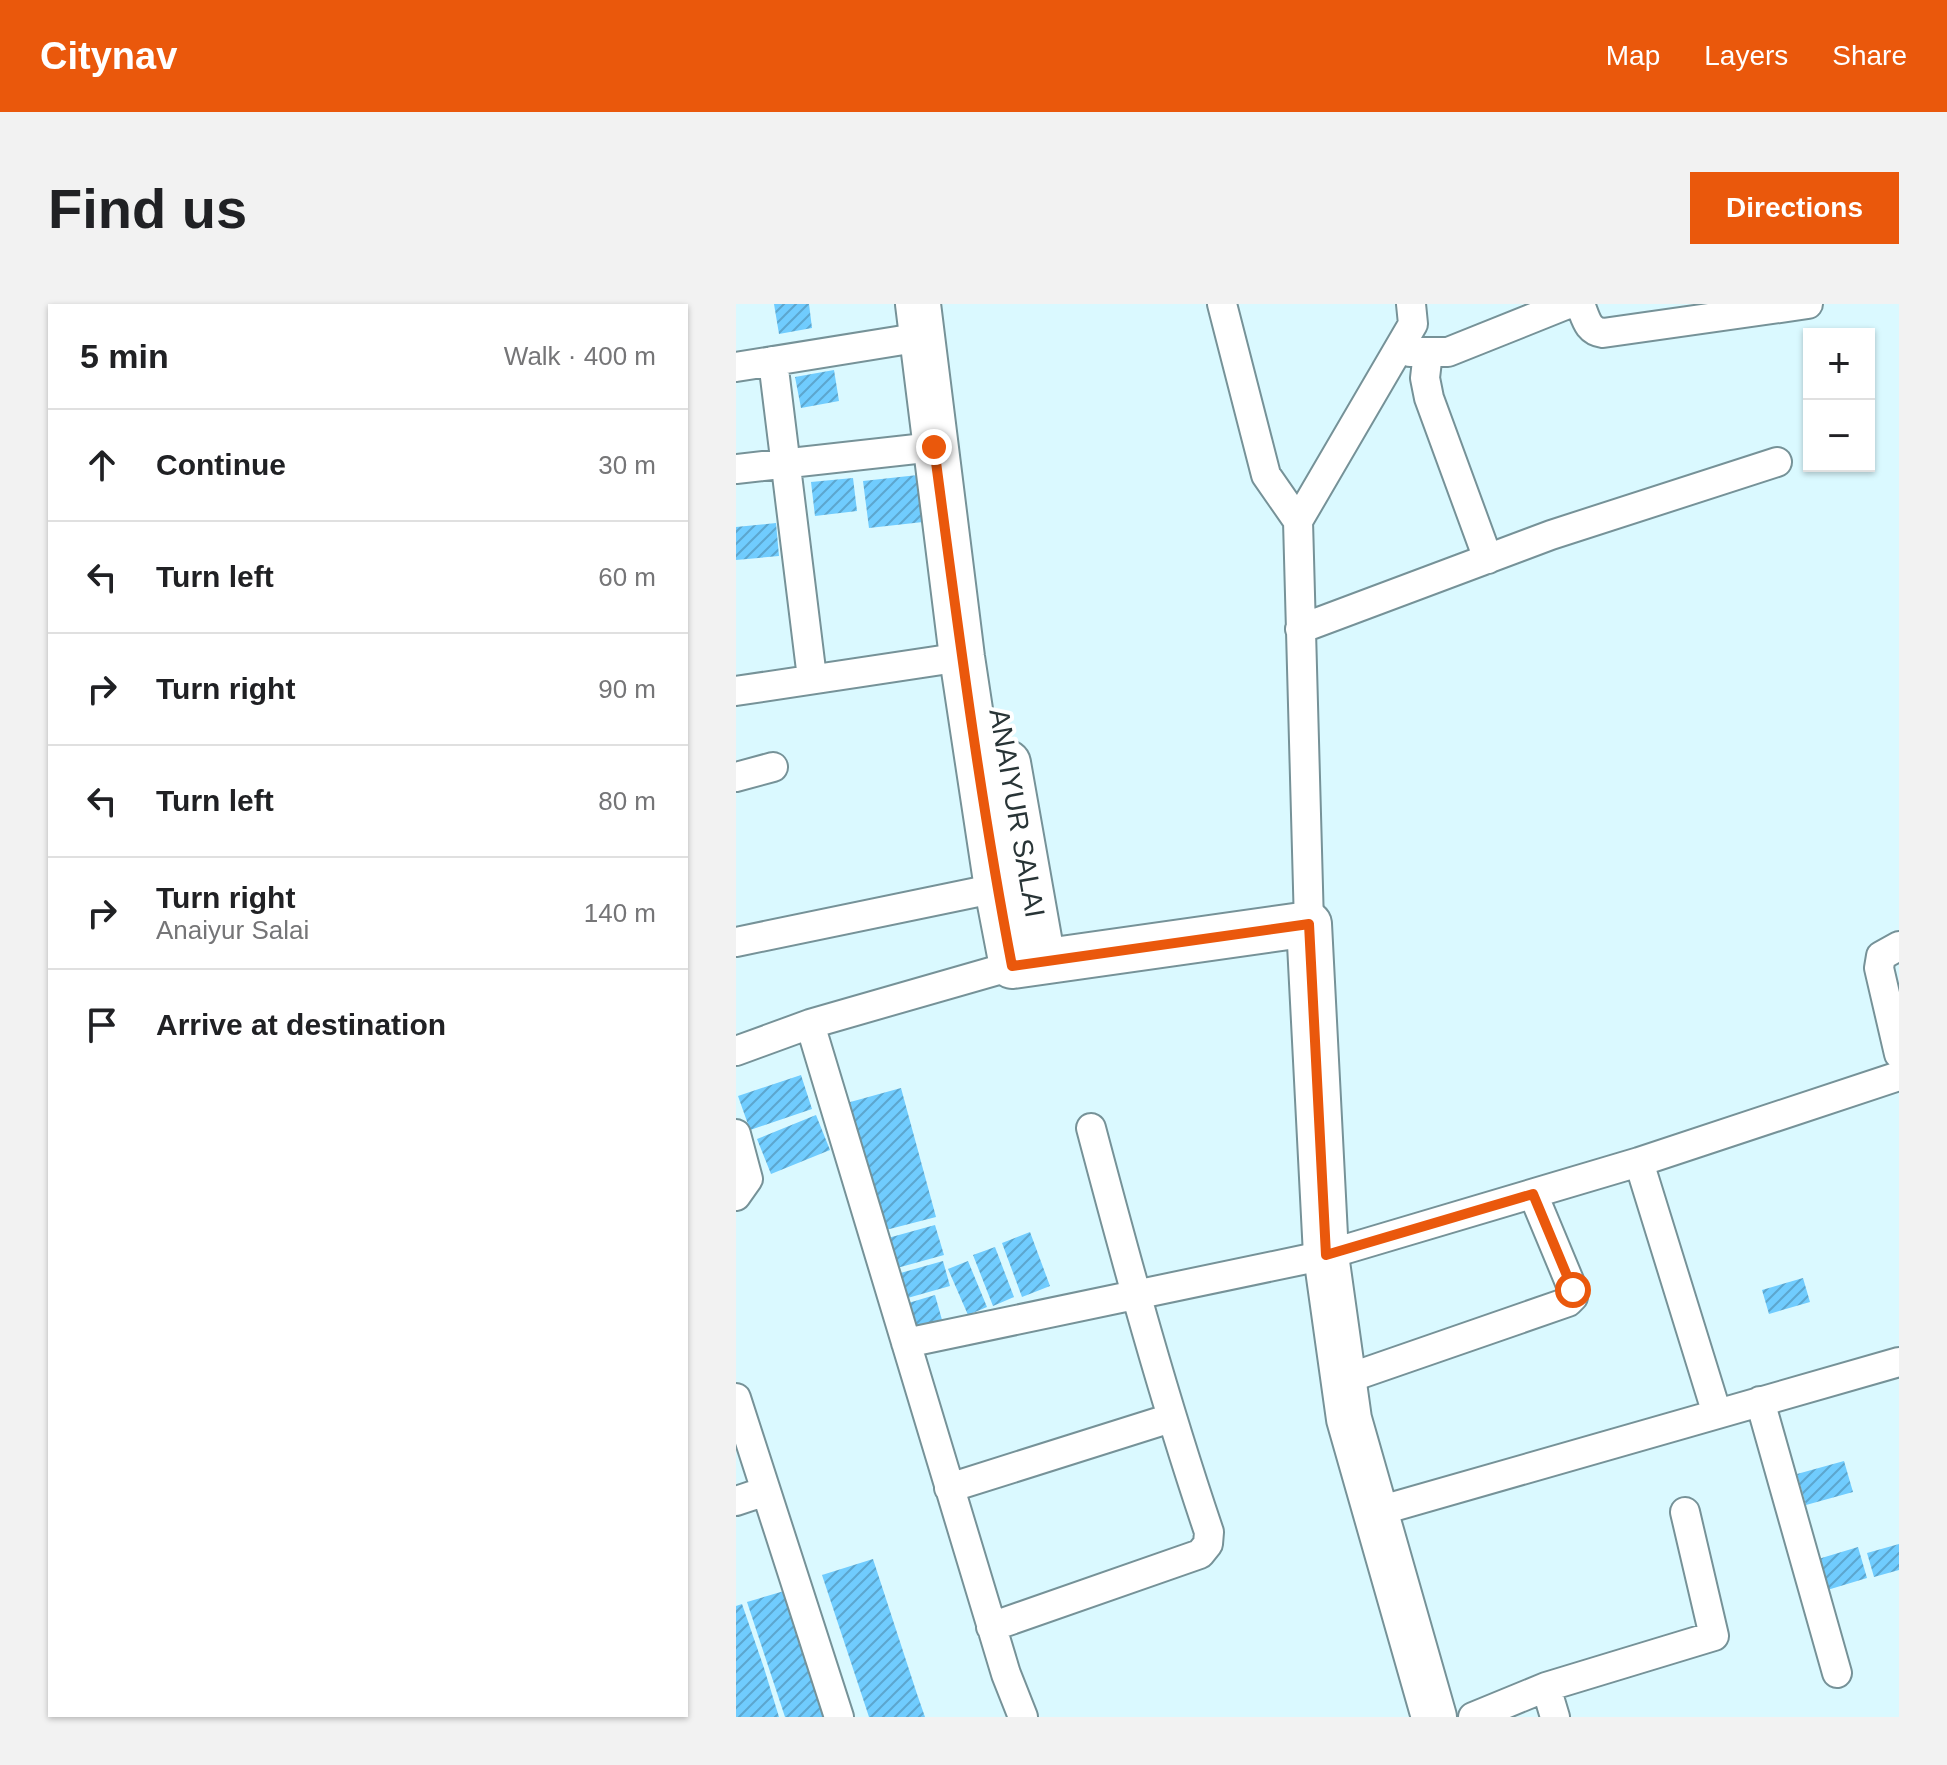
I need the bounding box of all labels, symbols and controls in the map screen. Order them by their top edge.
text: Citynav [40,35,177,77]
text: Map [1606,40,1660,71]
text: Layers [1704,40,1788,71]
text: Share [1832,40,1907,71]
button: Directions [1690,172,1899,244]
text: Find us [48,177,247,240]
map controls [1803,328,1875,472]
button: + [1803,328,1875,400]
text: 5 min [80,337,169,375]
text: Walk · 400 m [504,341,656,371]
button: − [1803,400,1875,472]
route end [916,429,952,465]
icon: ahead [80,443,124,487]
text: Continue [156,448,286,481]
text: 30 m [598,450,656,480]
icon: left [80,555,124,599]
text: Turn left [156,560,274,593]
text: 60 m [598,562,656,592]
icon: right [80,667,124,711]
text: Turn right [156,672,295,705]
text: 90 m [598,674,656,704]
street label: ANAIYUR SALAI [983,706,1051,920]
icon: left [80,779,124,823]
text: Turn left [156,784,274,817]
text: 80 m [598,786,656,816]
text: Turn right [156,881,295,914]
icon: right [80,891,124,935]
text: 140 m [584,898,656,928]
text: Anaiyur Salai [156,915,309,945]
icon: arrive [80,1003,124,1047]
text: Arrive at destination [156,1008,446,1041]
route start [1555,1272,1591,1308]

